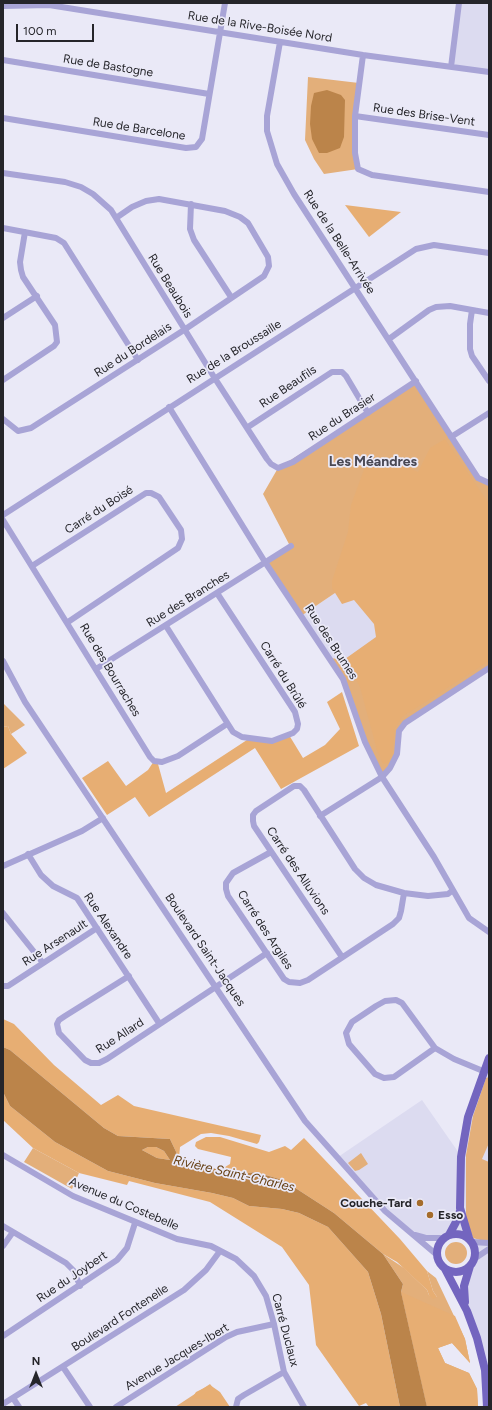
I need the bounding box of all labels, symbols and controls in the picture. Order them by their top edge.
street label: Rue de la Rive-Boisée Nord [187,8,333,46]
scale bar [18,16,96,42]
text: 100 m [23,24,57,38]
street label: Rue de Bastogne [62,52,154,80]
street label: Rue des Brise-Vent [372,101,476,129]
street label: Rue de Barcelone [92,115,186,143]
street label: Rue de la Belle-Arrivée [300,187,378,297]
street label: Rue Beaubois [145,251,195,321]
street label: Rue de la Broussaille [184,317,284,387]
street label: Rue du Bordelais [92,320,174,380]
street label: Rue Beaufils [257,363,319,411]
street label: Rue du Brasier [306,390,378,444]
district label: Les Méandres [329,454,417,470]
street label: Carré du Boisé [62,483,136,537]
street label: Rue des Branches [144,568,232,630]
street label: Rue des Brumes [301,602,361,682]
street label: Rue des Bourraches [76,621,144,719]
street label: Carré du Brûlé [257,639,309,711]
street label: Carré des Alluvions [263,824,333,918]
street label: Carré des Argiles [234,888,296,972]
street label: Rue Alexandre [80,890,136,962]
street label: Boulevard Saint-Jacques [162,891,248,1009]
street label: Rue Arsenault [20,917,90,969]
street label: Rue Allard [93,1015,147,1057]
water label: Rivière Saint-Charles [172,1152,296,1196]
street label: Avenue du Costebelle [67,1174,181,1234]
place label: Couche-Tard [340,1196,412,1210]
marker: Couche-Tard [415,1198,425,1208]
place label: Esso [438,1208,463,1222]
marker: Esso [425,1210,435,1220]
street label: Rue du Joybert [34,1248,110,1306]
street label: Boulevard Fontenelle [69,1281,171,1355]
street label: Carré Duclaux [268,1292,302,1368]
street label: Avenue Jacques-Ibert [122,1320,232,1394]
north arrow [16,1354,56,1394]
text: N [32,1355,40,1368]

